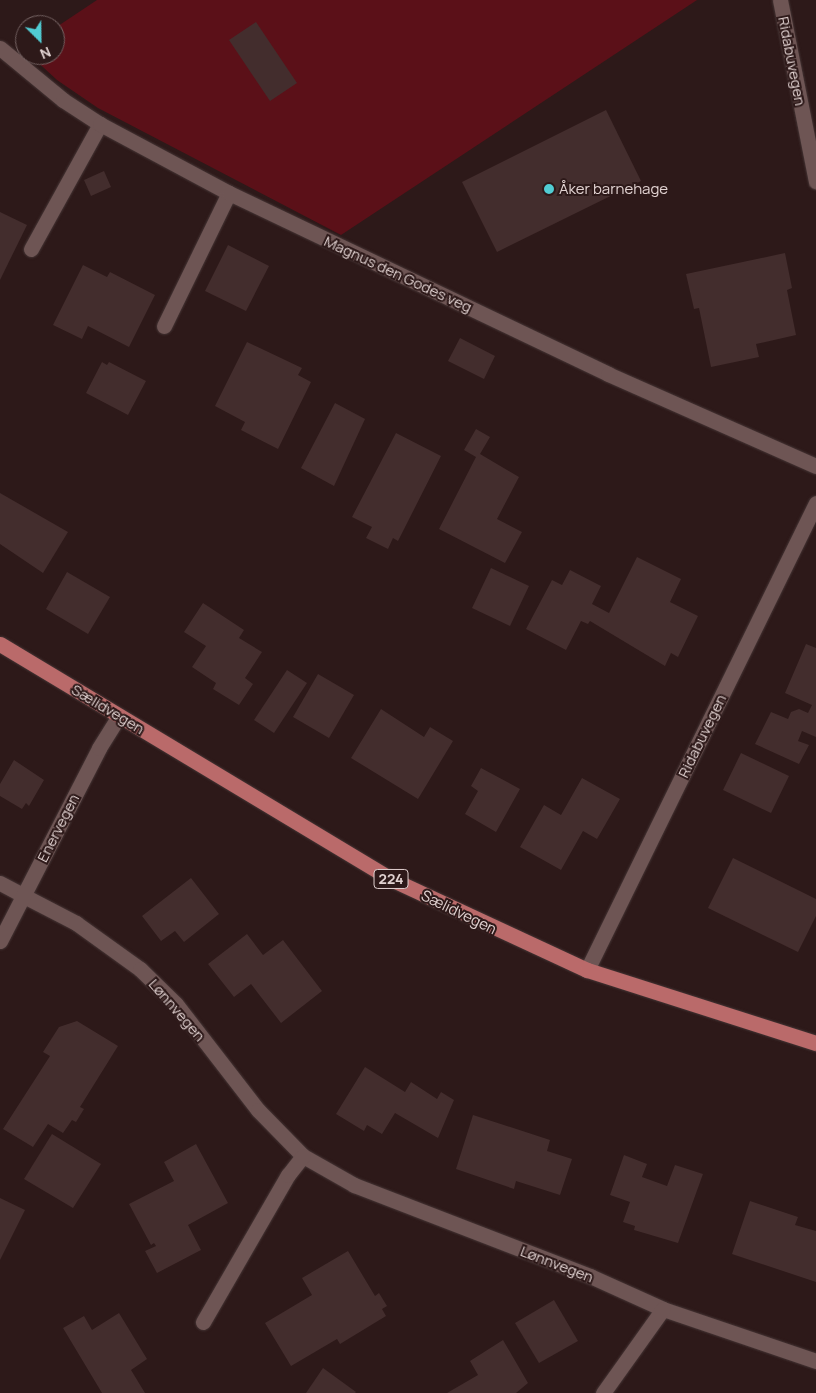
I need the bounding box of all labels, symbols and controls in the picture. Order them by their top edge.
north arrow [15,15,65,65]
street label: Ridabuvegen [775,15,809,107]
text: N [37,43,54,64]
place label: Åker barnehage [559,180,668,198]
marker: Åker barnehage [543,183,555,195]
street label: Magnus den Godes veg [321,232,475,316]
street label: Sælidvegen [68,680,148,738]
street label: Ridabuvegen [674,691,730,781]
street label: Enervegen [33,791,83,865]
road number: 224 [374,868,408,891]
street label: Sælidvegen [418,886,500,938]
street label: Lønnvegen [145,975,209,1045]
street label: Lønnvegen [518,1242,596,1286]

